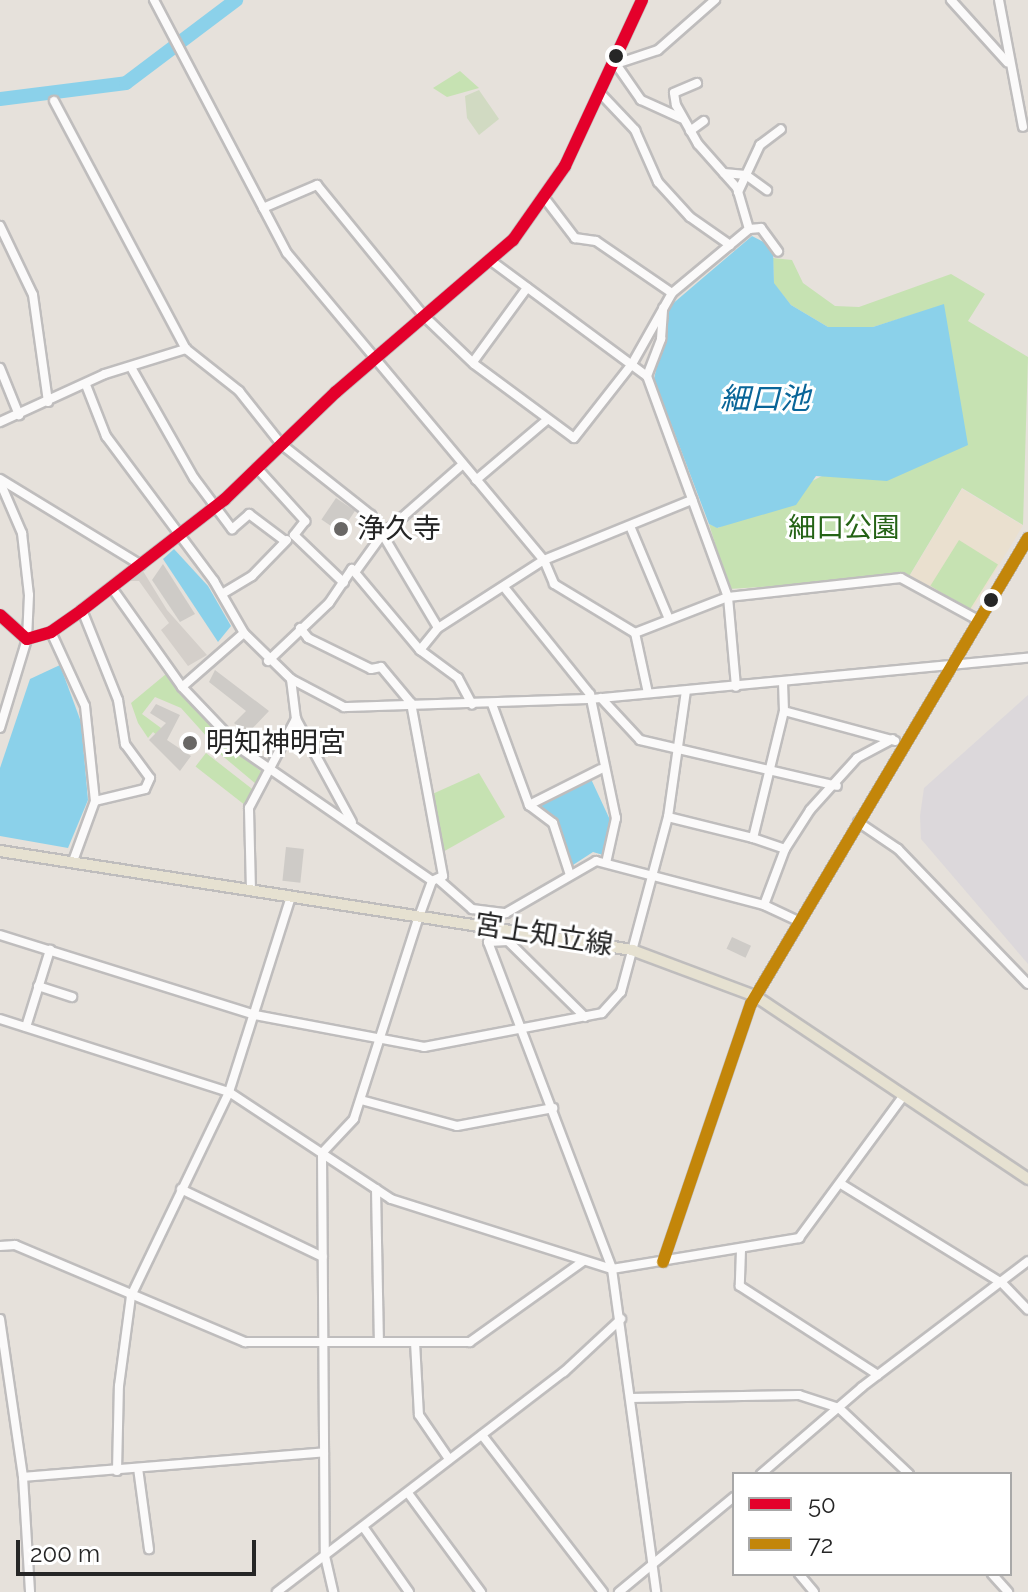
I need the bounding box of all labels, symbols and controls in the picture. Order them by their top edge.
unlabelled marker [608,48,624,64]
water label: 細口池 [720,381,810,417]
park label: 細口公園 [788,511,900,545]
place label: 浄久寺 [357,512,441,546]
marker: 浄久寺 [332,520,350,538]
unlabelled marker [983,592,999,608]
place label: 明知神明宮 [206,726,346,760]
marker: 明知神明宮 [181,734,199,752]
street label: 宮上知立線 [472,907,616,963]
legend [732,1472,1012,1576]
text: 50 [808,1490,836,1519]
scale bar [20,1524,260,1574]
text: 72 [808,1530,833,1559]
text: 200 m [30,1539,100,1568]

